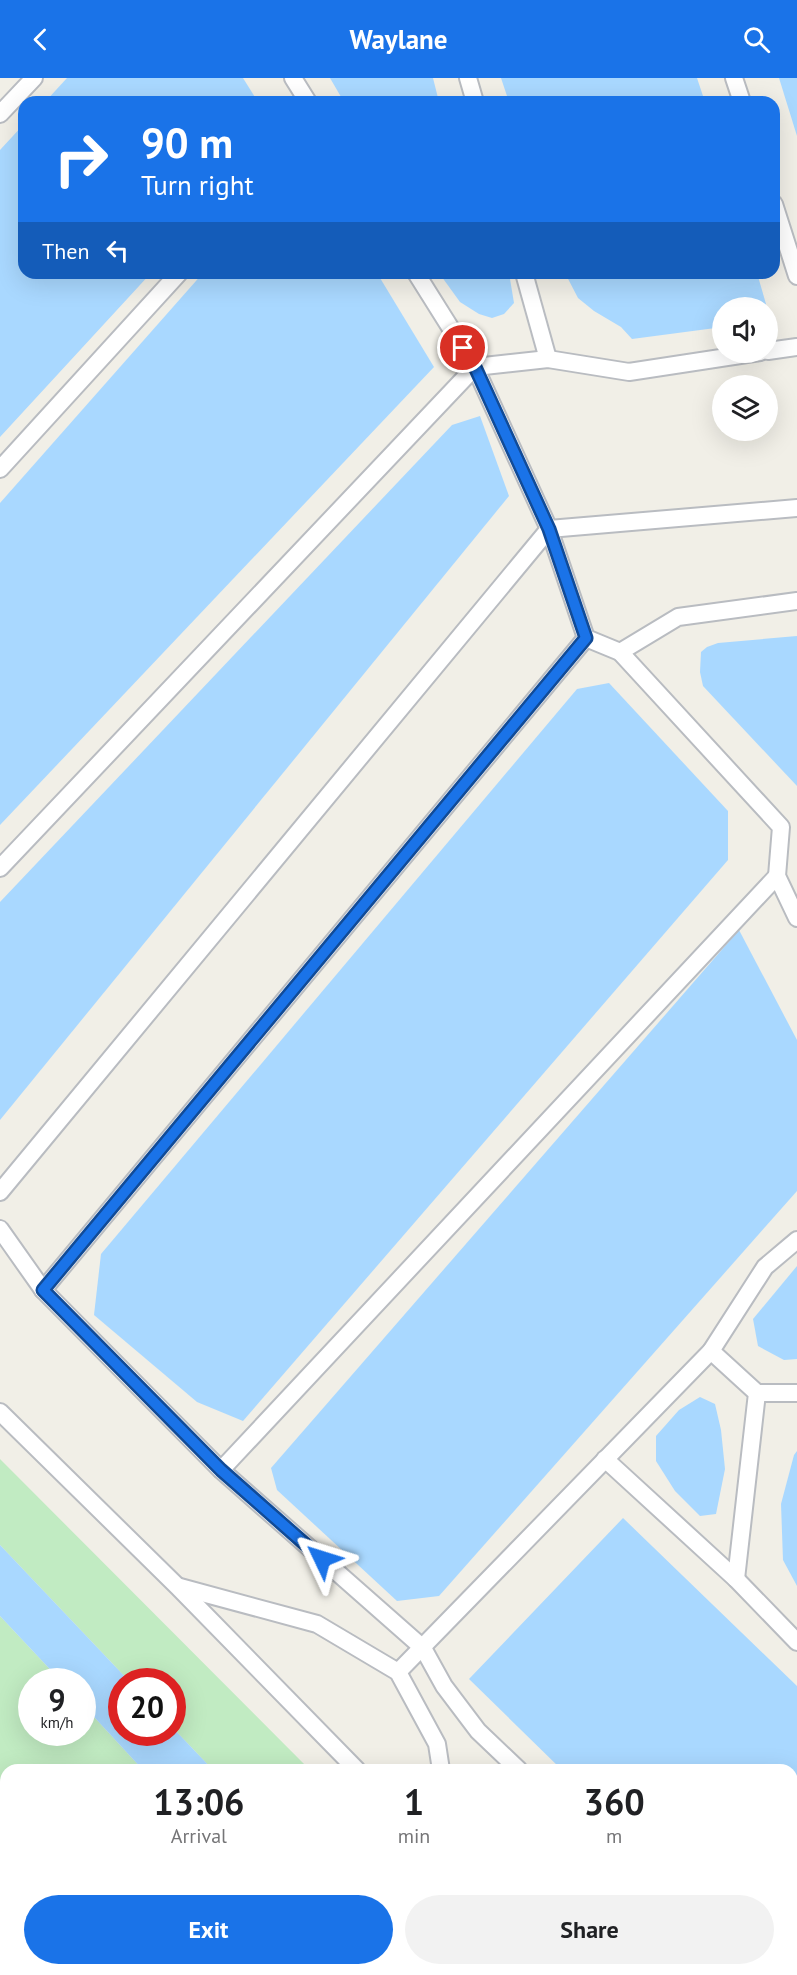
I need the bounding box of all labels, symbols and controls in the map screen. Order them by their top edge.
text: Waylane [349,22,448,56]
icon: back [24,23,57,56]
icon: search [740,23,773,56]
text: 90 m [141,115,233,170]
icon: right [42,120,120,198]
text: Turn right [141,168,254,202]
icon: left [101,234,134,267]
text: Then [42,237,89,265]
map controls [712,297,778,441]
button: sound [712,297,778,363]
pin [437,322,488,373]
icon: arrive [446,331,479,364]
button: layers [712,375,778,441]
position arrow [290,1527,354,1591]
speed limit sign: 20 [108,1668,186,1746]
text: 9 [48,1680,66,1719]
text: km/h [41,1713,73,1732]
text: 13:06 [153,1778,245,1825]
text: 1 [404,1778,424,1825]
text: 360 [584,1778,645,1825]
text: Arrival [171,1823,227,1849]
text: min [398,1823,430,1849]
text: m [606,1823,622,1849]
button: Exit [24,1895,393,1964]
button: Share [405,1895,774,1964]

